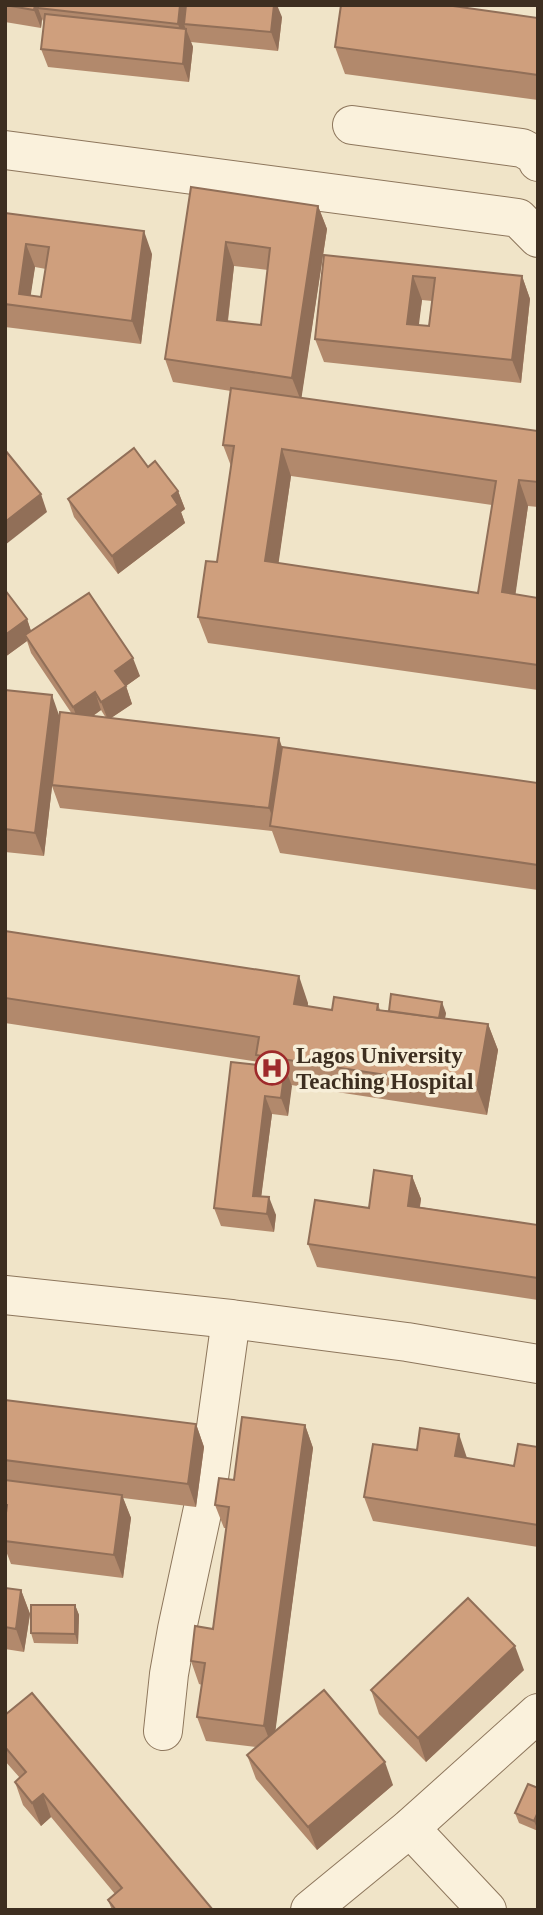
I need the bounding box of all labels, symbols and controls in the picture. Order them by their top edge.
place label: Lagos University Teaching Hospital [296,1043,473,1094]
hospital icon: Lagos University Teaching Hospital [253,1049,291,1087]

